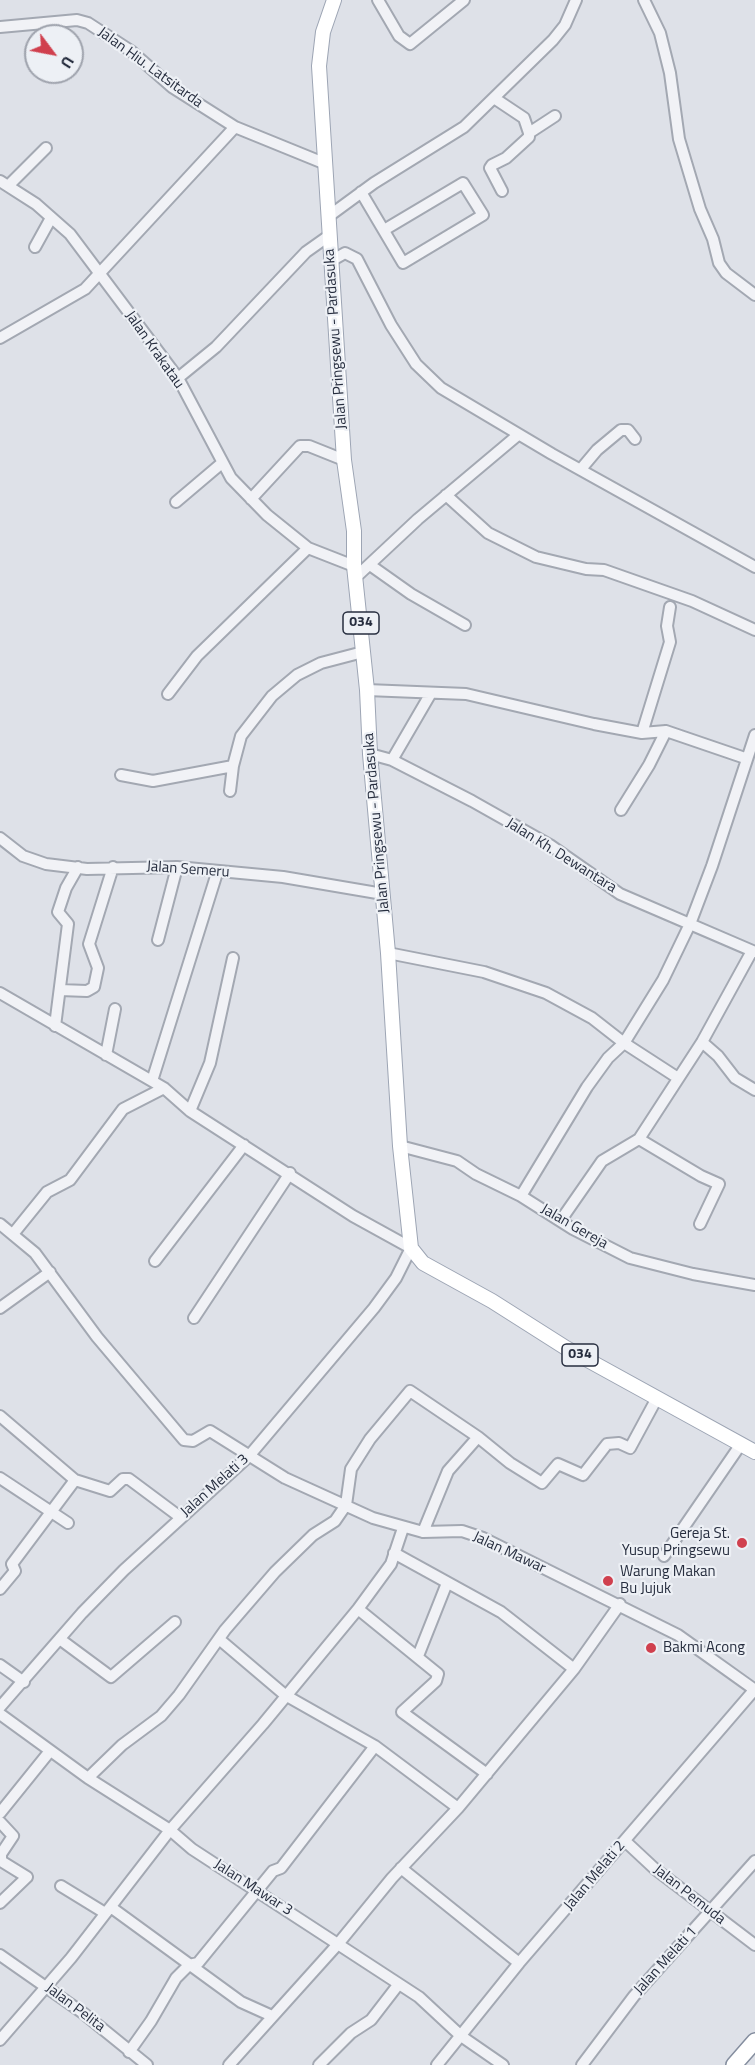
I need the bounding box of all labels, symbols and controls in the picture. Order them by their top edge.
north arrow [24,24,84,84]
street label: Jalan Hiu. Latsitarda [94,24,206,112]
text: U [55,52,81,73]
street label: Jalan Pringsewu - Pardasuka [321,248,351,430]
street label: Jalan Krakatau [121,308,187,392]
road number: 034 [343,612,379,634]
street label: Jalan Pringsewu - Pardasuka [360,732,394,914]
street label: Jalan Kh. Dewantara [502,815,620,897]
street label: Jalan Semeru [146,858,230,882]
street label: Jalan Gereja [537,1201,611,1253]
road number: 034 [562,1344,598,1366]
street label: Jalan Melati 3 [177,1451,253,1521]
place label: Gereja St. Yusup Pringsewu [622,1525,730,1560]
street label: Jalan Mawar [470,1528,548,1578]
marker: Gereja St. Yusup Pringsewu [735,1536,749,1550]
place label: Warung Makan Bu Jujuk [620,1563,716,1598]
marker: Warung Makan Bu Jujuk [601,1574,615,1588]
place label: Bakmi Acong [663,1639,745,1657]
marker: Bakmi Acong [644,1641,658,1655]
street label: Jalan Melati 2 [561,1837,629,1915]
street label: Jalan Mawar 3 [210,1856,296,1920]
street label: Jalan Pemuda [649,1861,729,1929]
street label: Jalan Melati 1 [631,1923,701,1999]
street label: Jalan Pelita [42,1980,108,2036]

